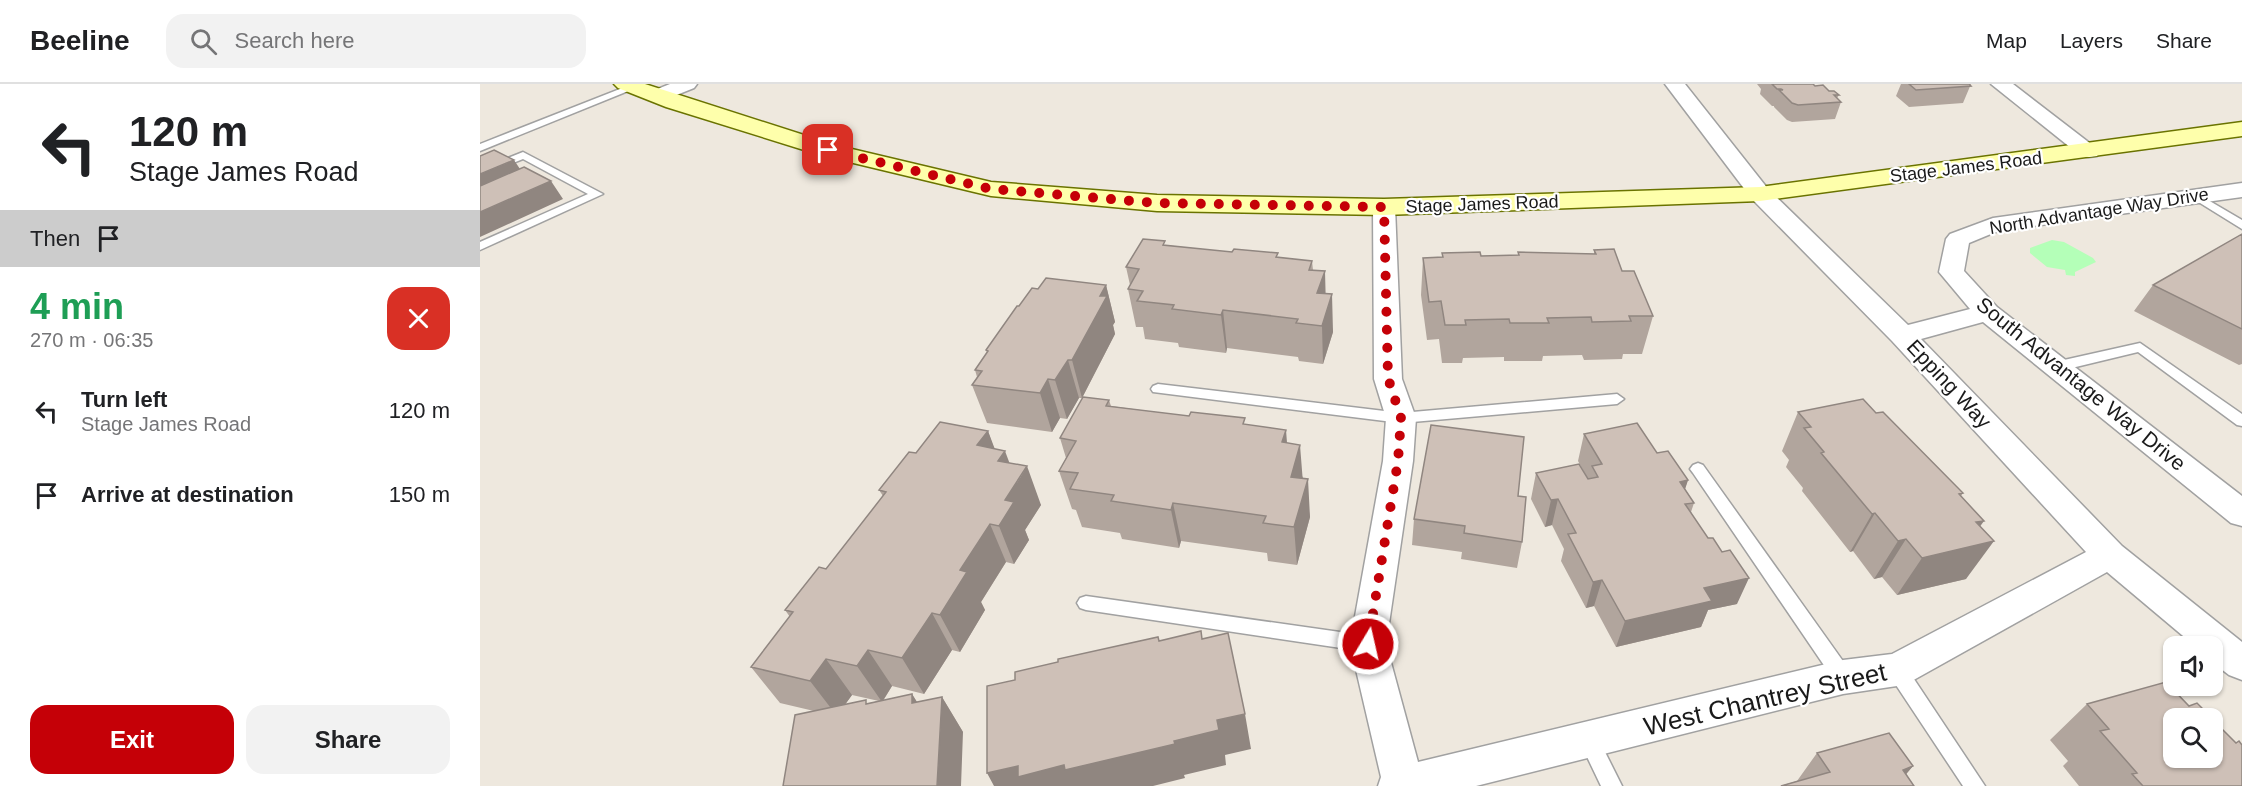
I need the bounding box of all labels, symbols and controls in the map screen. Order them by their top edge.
search box [166,14,586,68]
text: Beeline [30,25,130,56]
icon: search [187,25,220,58]
text: Search here [235,28,354,53]
text: Map [1986,29,2027,52]
text: Layers [2060,29,2123,52]
text: Share [2156,29,2212,52]
icon: left [30,108,108,186]
text: 120 m [129,108,248,155]
pin [802,124,853,175]
icon: arrive [811,133,844,166]
street label: Stage James Road [1889,148,2043,186]
text: Stage James Road [129,157,359,187]
street label: North Advantage Way Drive [1988,184,2210,238]
street label: Stage James Road [1405,191,1559,217]
icon: arrive [92,222,125,255]
text: Then [30,226,80,251]
text: 4 min [30,286,124,327]
button: close [387,287,450,350]
street label: South Advantage Way Drive [1972,292,2190,475]
text: 270 m · 06:35 [30,329,153,351]
street label: Epping Way [1903,335,1996,433]
text: Turn left [81,387,167,412]
icon: left [30,395,63,428]
text: 120 m [389,398,450,423]
text: Stage James Road [81,413,251,435]
icon: arrive [30,479,63,512]
text: Arrive at destination [81,482,294,507]
text: 150 m [389,482,450,507]
position arrow [1336,612,1400,676]
map controls [2163,636,2223,768]
button: sound [2163,636,2223,696]
street label: West Chantrey Street [1641,656,1890,742]
button: Exit [30,705,234,774]
button: Share [246,705,450,774]
button: search [2163,708,2223,768]

